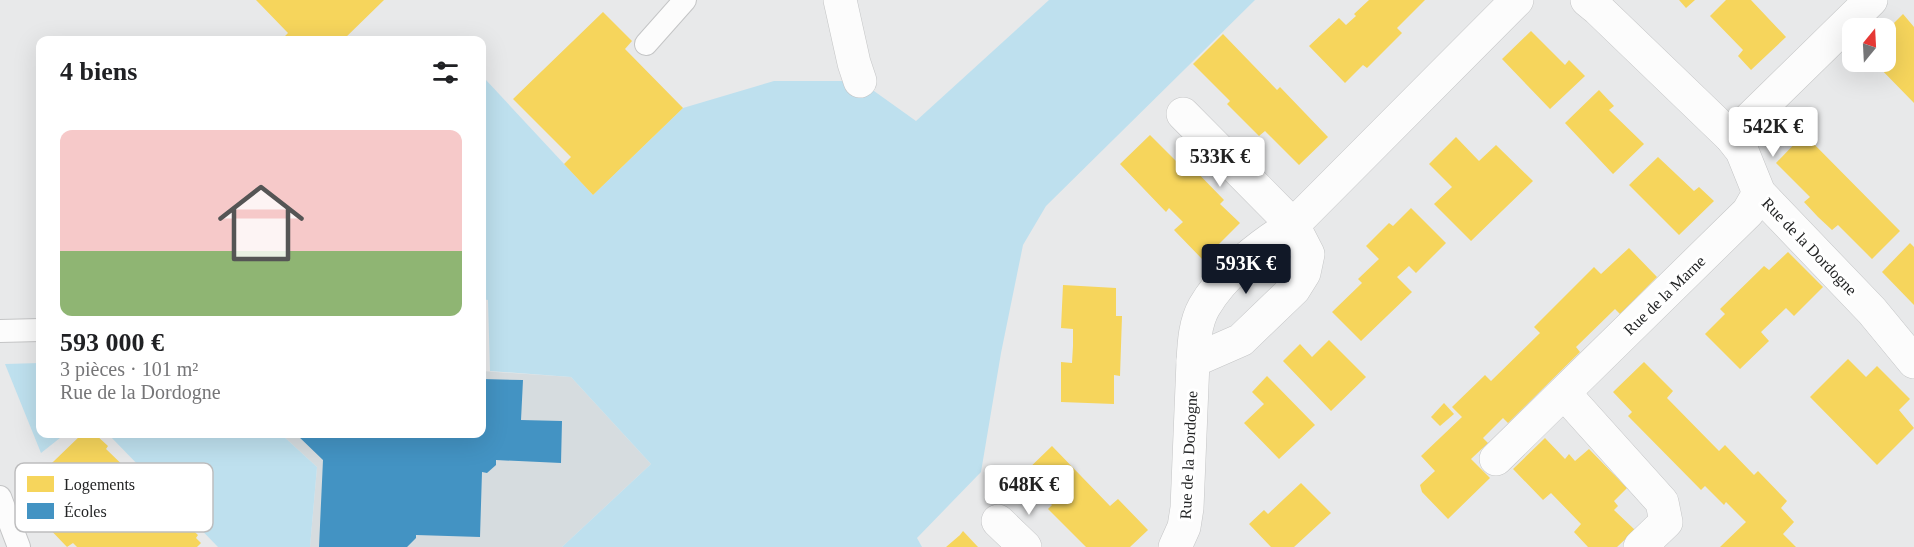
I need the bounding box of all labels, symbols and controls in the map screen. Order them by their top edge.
north arrow [1842,18,1896,72]
map controls [1842,18,1896,72]
icon: filters [429,56,462,89]
text: 4 biens [60,57,137,86]
pin: 542K € [1724,107,1822,158]
text: 542K € [1743,115,1803,137]
pin: 533K € [1171,137,1269,188]
text: 533K € [1190,145,1250,167]
icon: home [207,169,315,277]
street label: Rue de la Dordogne [1758,194,1860,299]
pin: 593K € [1197,244,1295,295]
text: 593K € [1216,252,1276,274]
street label: Rue de la Marne [1620,252,1708,338]
text: 593 000 € [60,328,164,357]
text: 3 pièces · 101 m² [60,358,198,380]
text: Rue de la Dordogne [60,381,221,403]
street label: Rue de la Dordogne [1177,390,1201,520]
legend [15,463,213,532]
pin: 648K € [980,465,1078,516]
text: 648K € [999,473,1059,495]
text: Logements [64,476,135,494]
text: Écoles [64,502,107,520]

